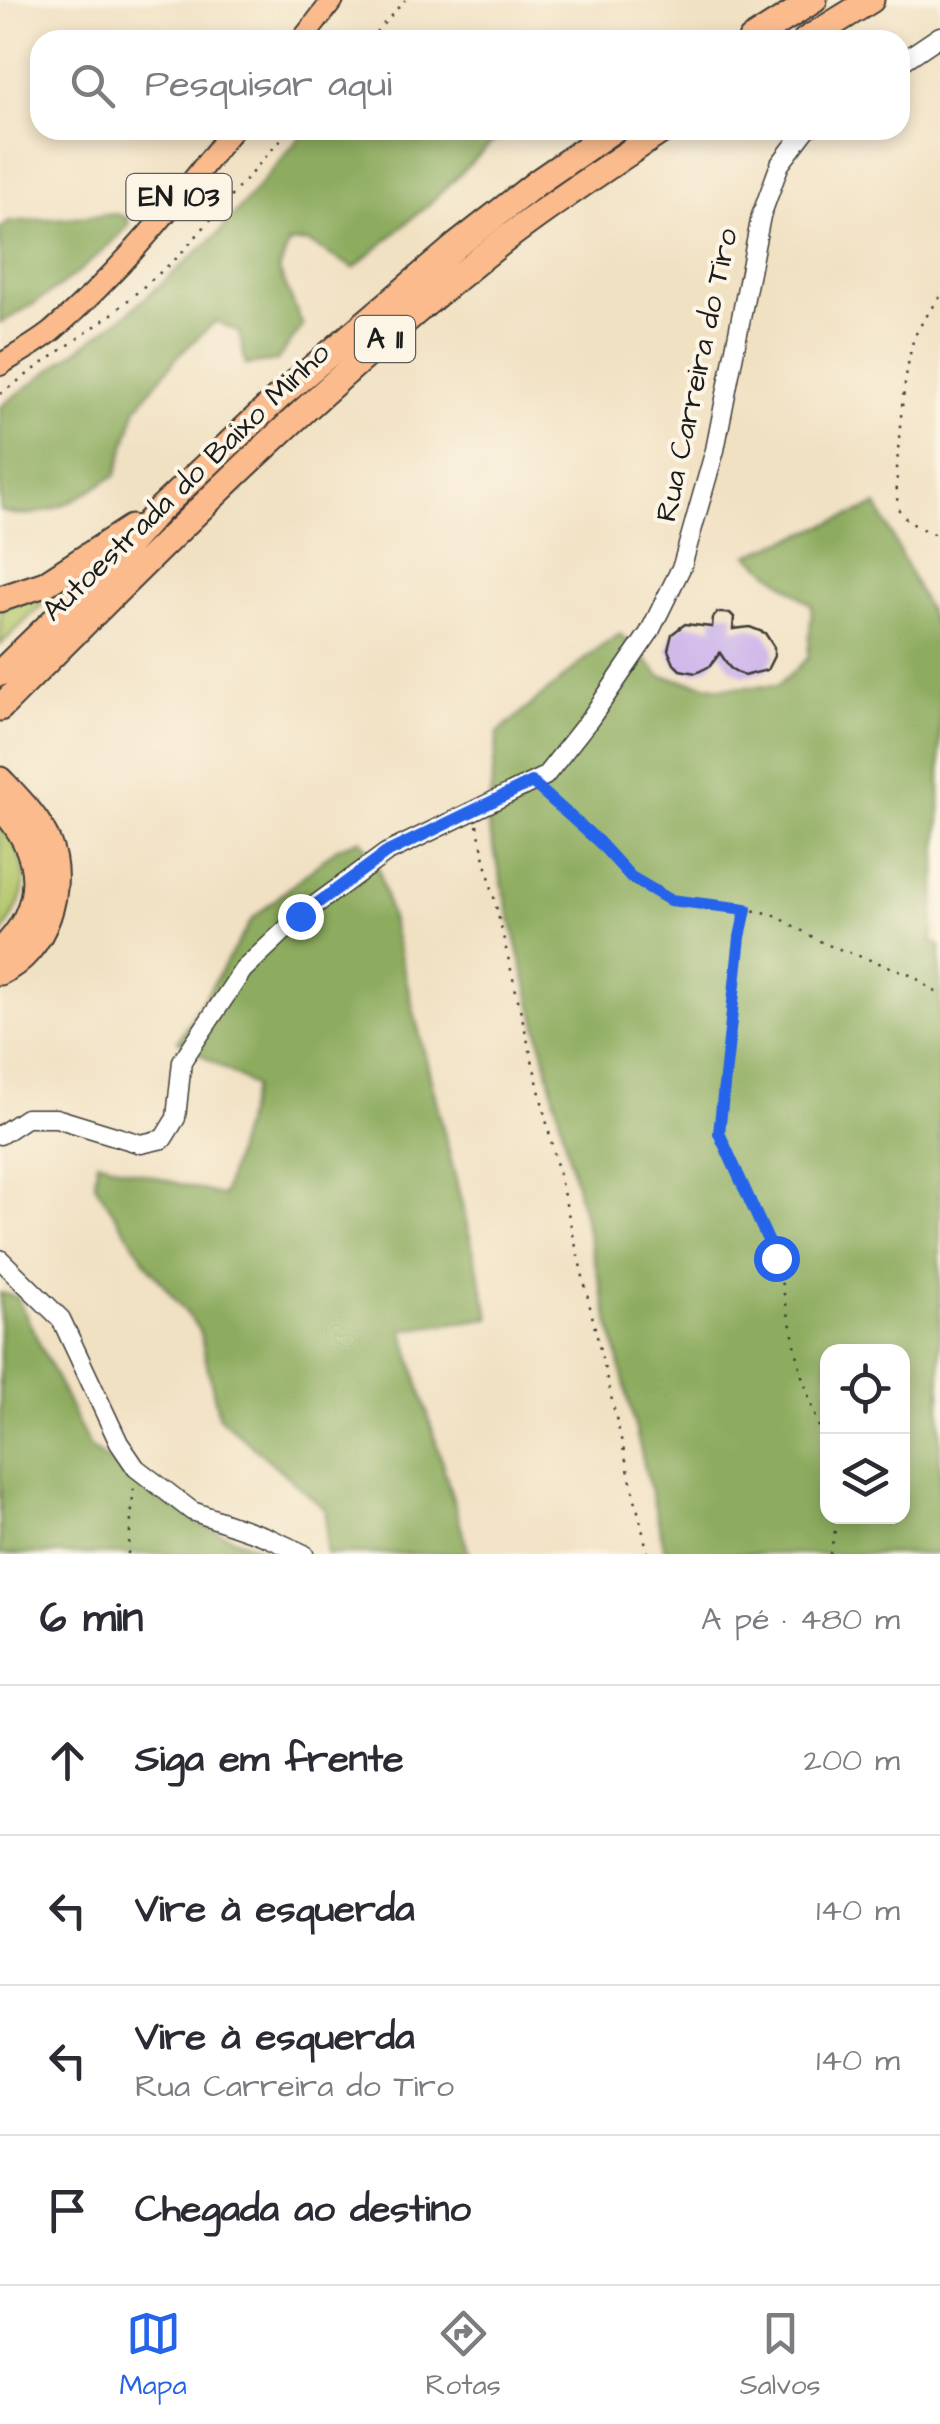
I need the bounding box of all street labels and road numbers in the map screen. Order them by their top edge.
road number: EN 103 [126,174,232,220]
street label: Rua Carreira do Tiro [645,224,749,526]
road number: A 11 [355,316,415,362]
street label: Autoestrada do Baixo Minho [33,333,339,631]

